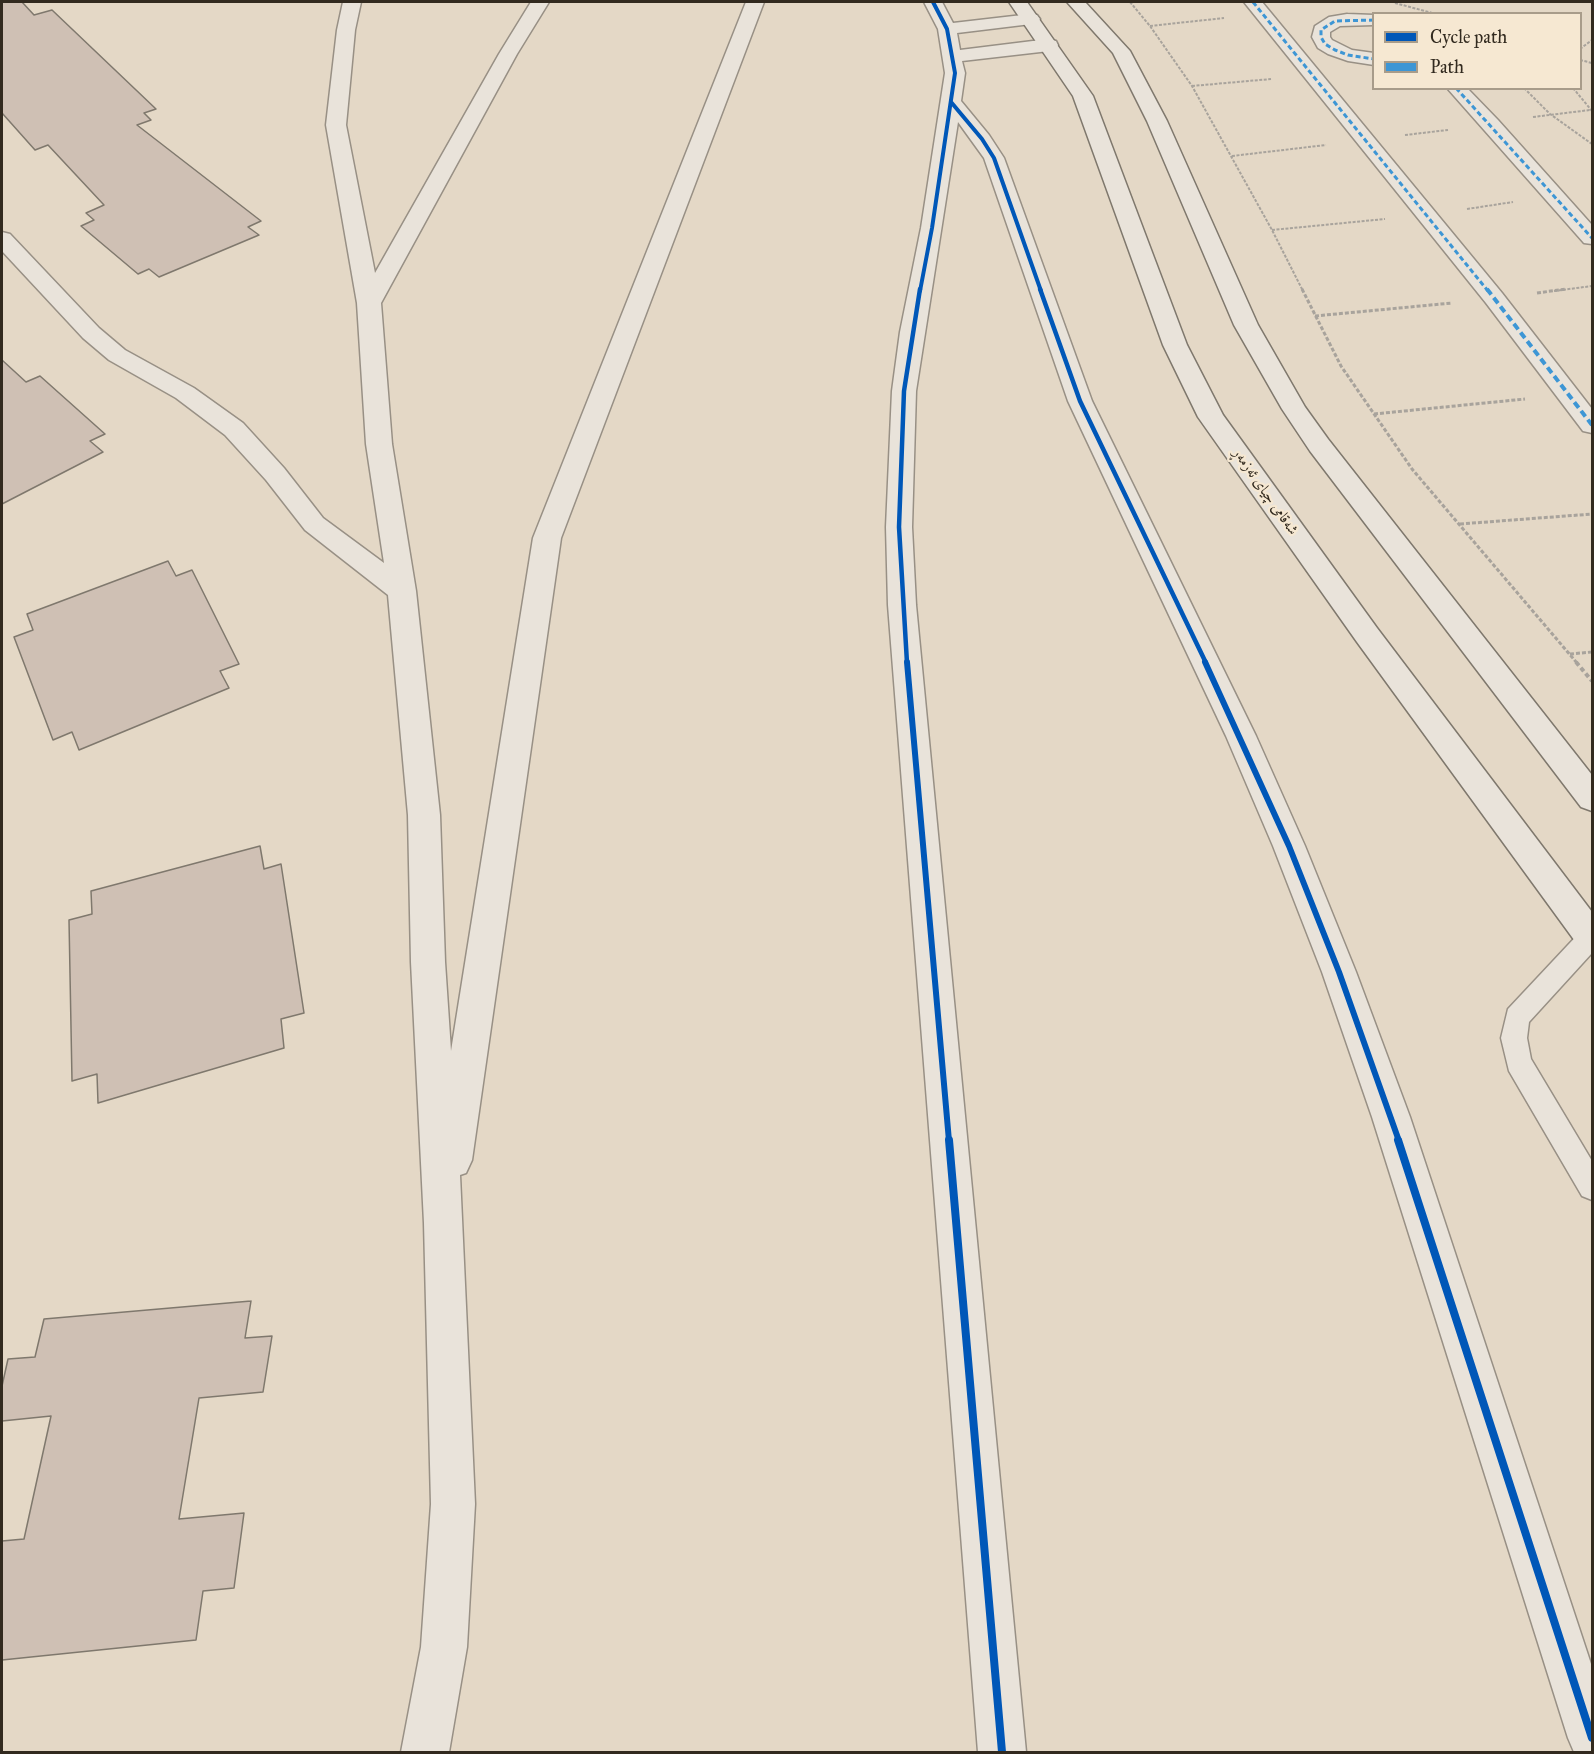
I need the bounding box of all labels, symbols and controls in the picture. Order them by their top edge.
legend [1372,12,1582,90]
text: Cycle path [1430,26,1507,48]
text: Path [1430,56,1464,78]
street label: شەقامی چیای ئەزمەڕ [1228,445,1302,539]

